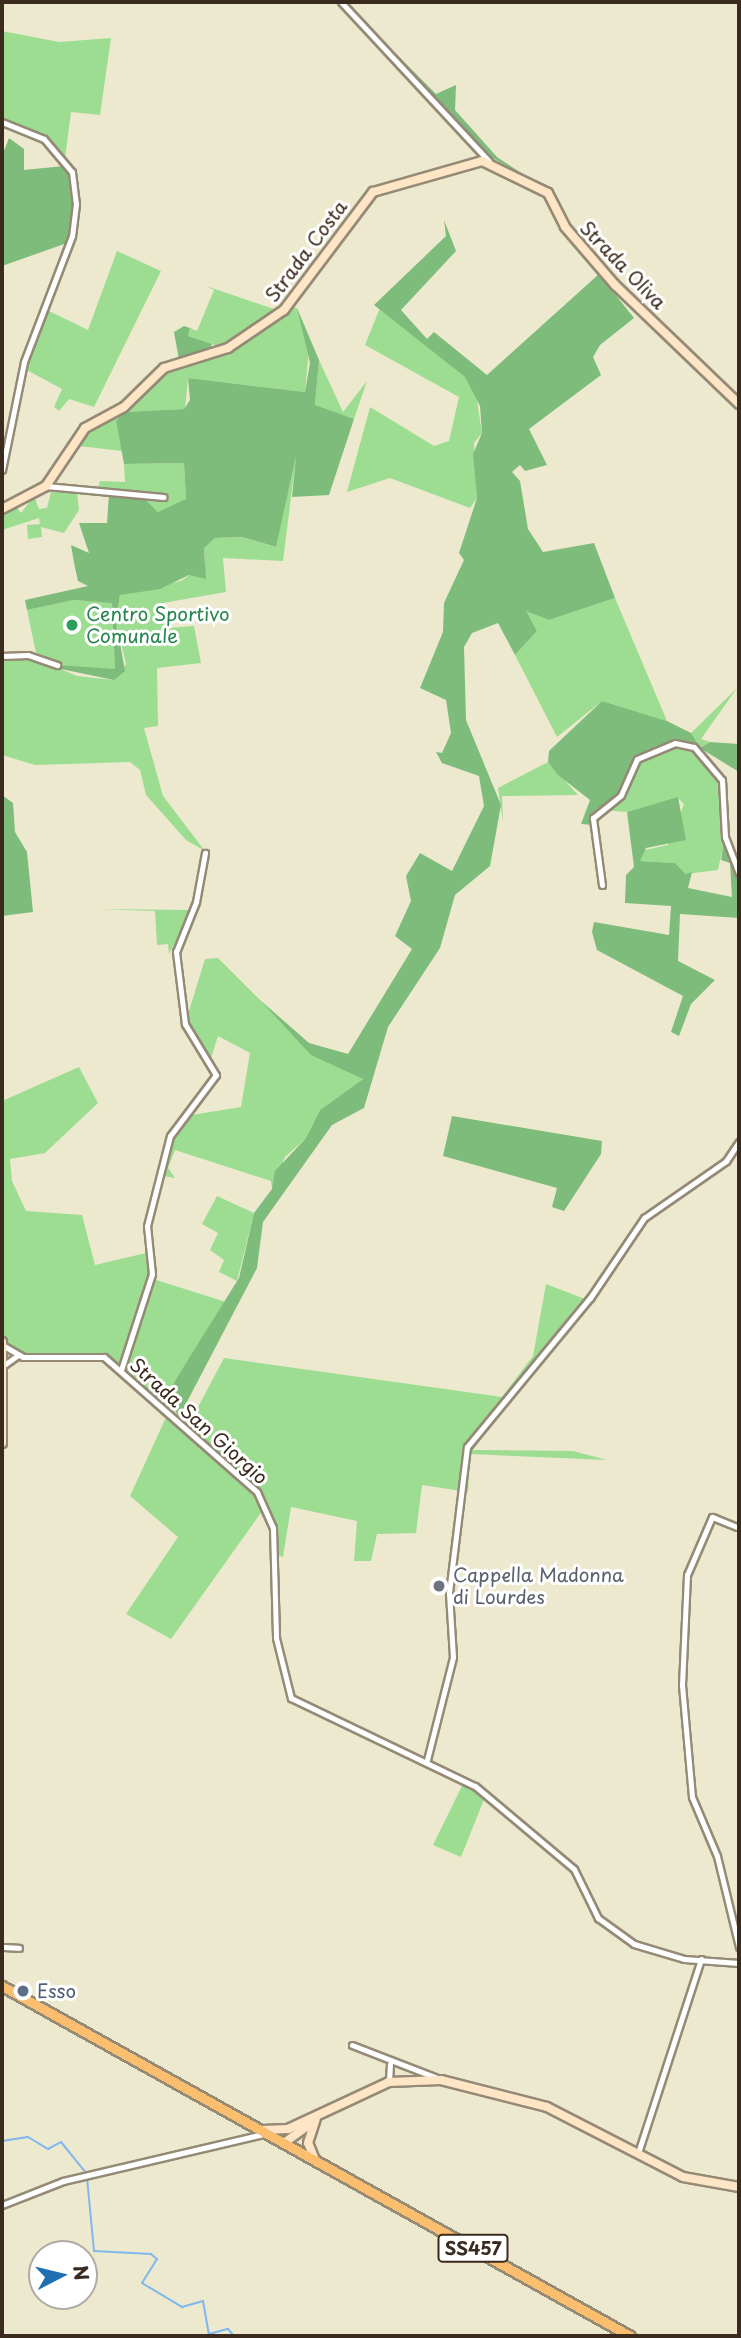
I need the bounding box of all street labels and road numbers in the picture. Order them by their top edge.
street label: Strada Costa [260,196,352,306]
street label: Strada Oliva [575,215,671,315]
street label: Strada San Giorgio [125,1353,273,1489]
road number: SS457 [436,2234,510,2262]

